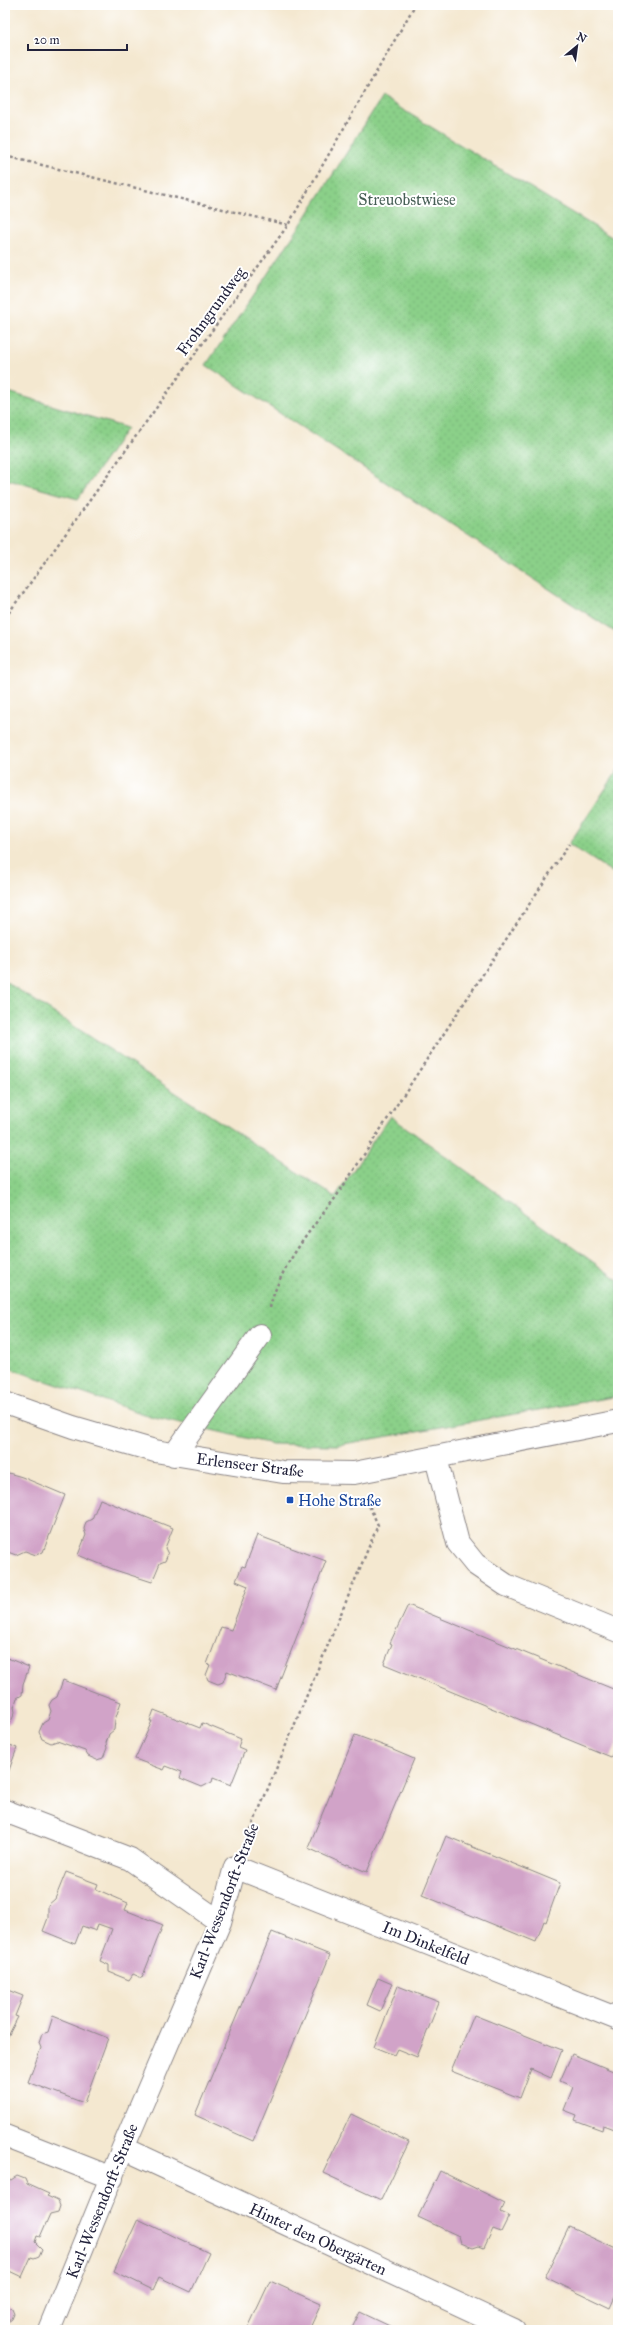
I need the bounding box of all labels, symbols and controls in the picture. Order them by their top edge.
scale bar [28,26,127,52]
north arrow [557,26,597,66]
text: N [574,30,589,46]
text: 20 m [34,33,60,47]
park label: Streuobstwiese [358,190,456,209]
street label: Frohngrundweg [173,263,251,360]
street label: Erlenseer Straße [195,1449,305,1481]
place label: Hohe Straße [298,1491,382,1510]
marker: Hohe Straße [285,1495,295,1505]
street label: Karl-Wessendorft-Straße [185,1820,263,1982]
street label: Im Dinkelfeld [380,1917,472,1969]
street label: Karl-Wessendorft-Straße [62,2120,142,2281]
street label: Hinter den Obergärten [246,2199,390,2280]

